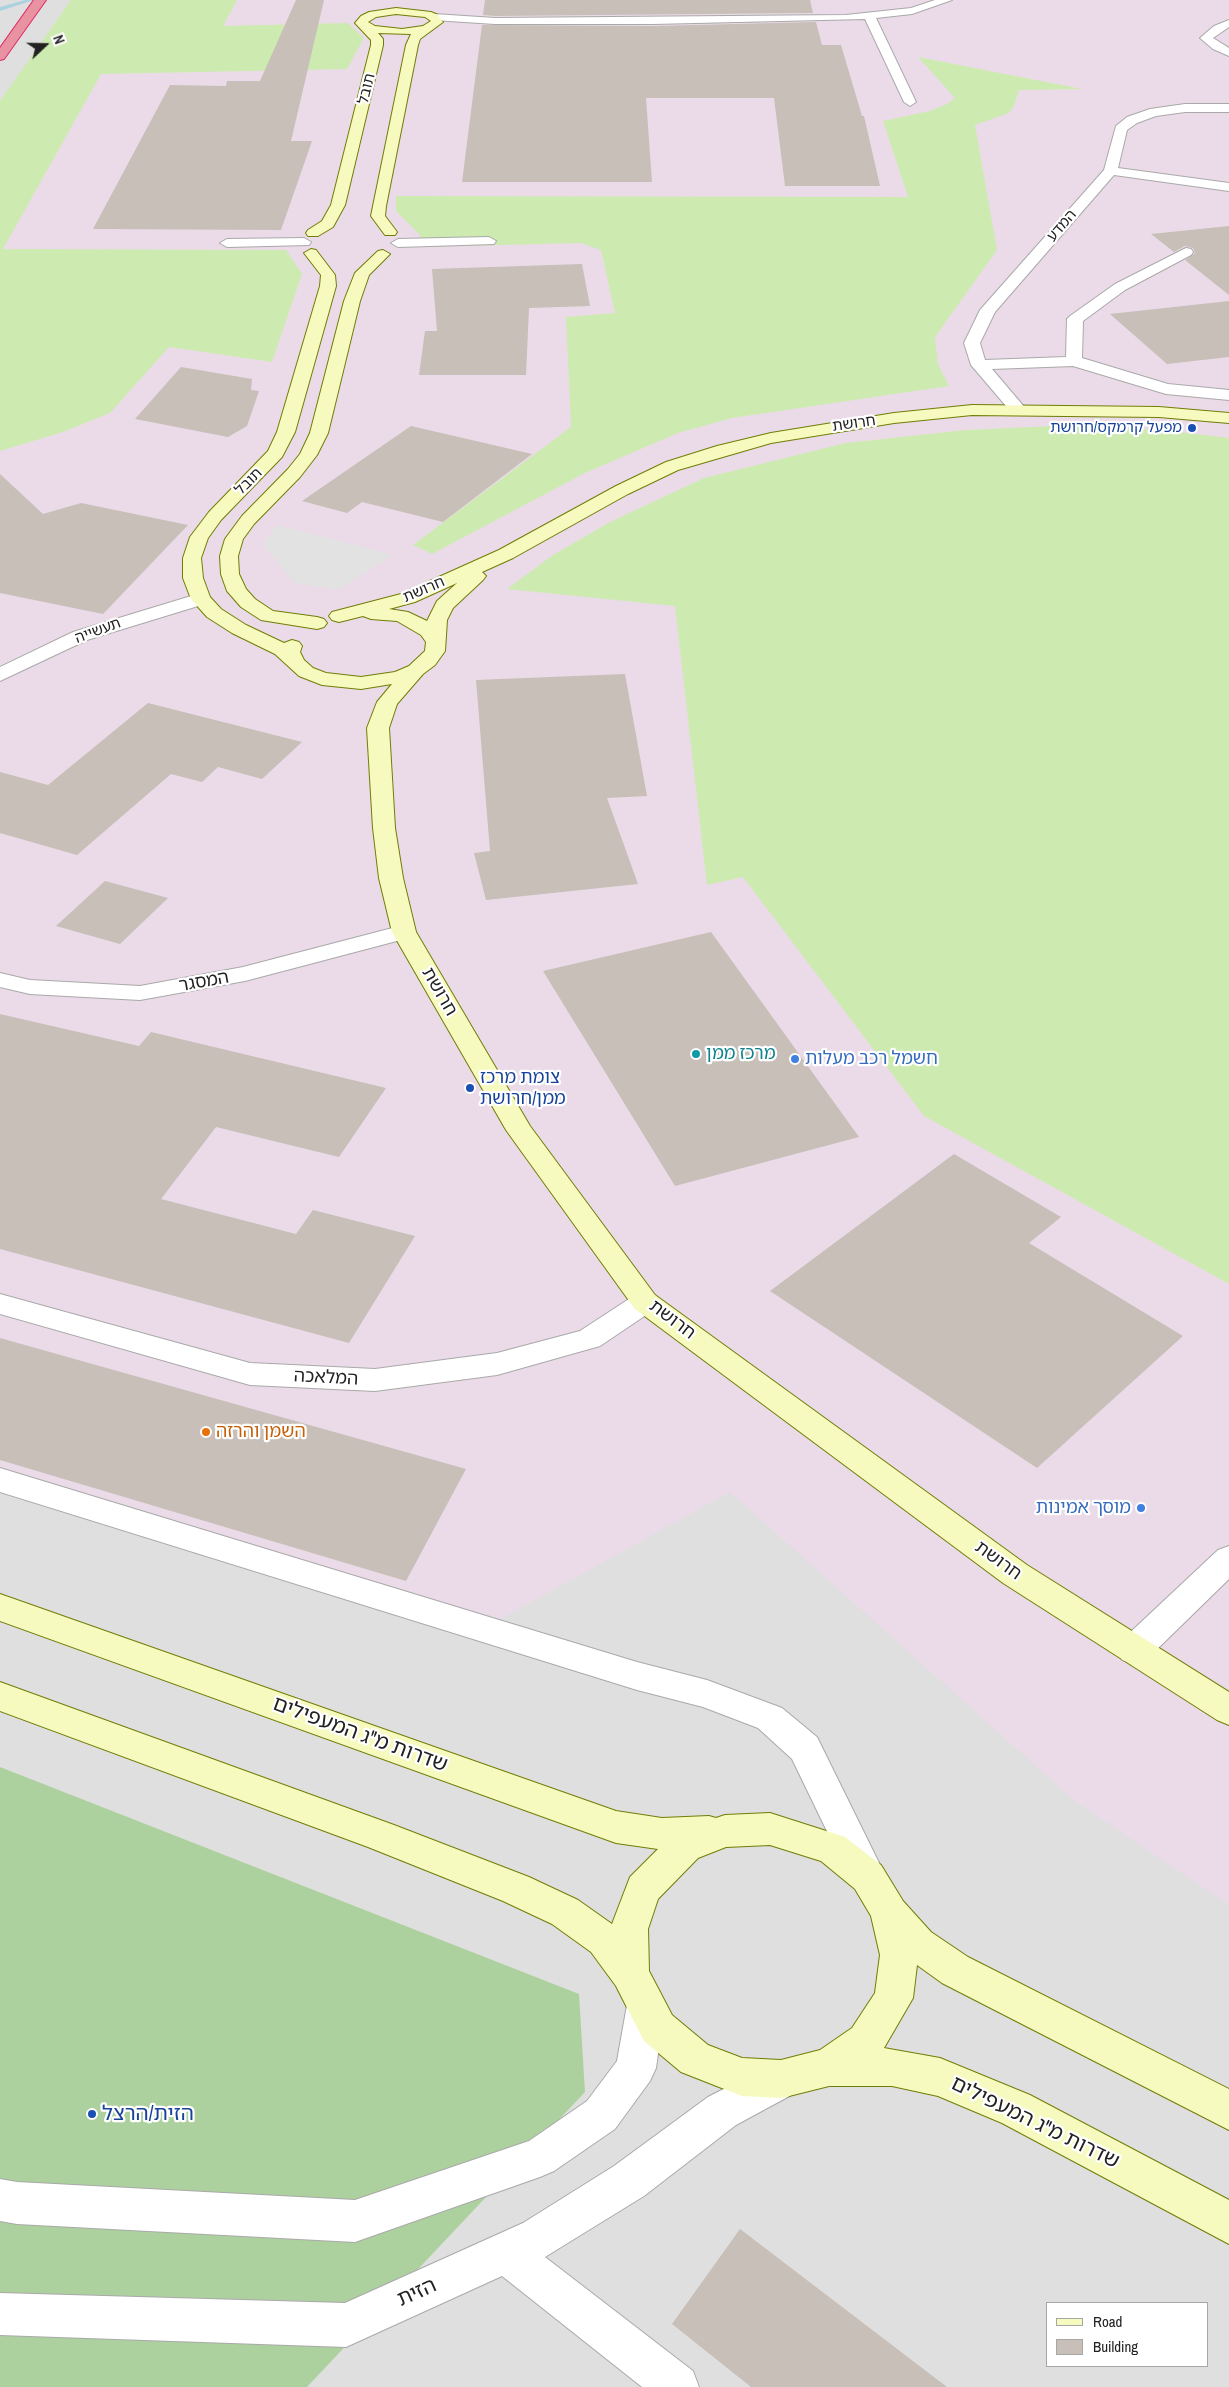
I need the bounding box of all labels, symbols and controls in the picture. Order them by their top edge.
north arrow [20,20,70,70]
text: N [49,33,69,47]
street label: תובל [355,72,379,106]
street label: המדע [1043,206,1081,246]
street label: חרושת [831,412,877,436]
place label: מפעל קרמקס/חרושת [1050,419,1182,437]
marker: מפעל קרמקס/חרושת [1186,422,1198,434]
street label: תובל [232,465,266,499]
street label: חרושת [400,573,448,607]
street label: תעשייה [73,614,123,648]
street label: חרושת [417,964,461,1020]
street label: המסגר [177,967,231,997]
place label: מרכז ממן [706,1043,776,1065]
marker: מרכז ממן [690,1048,702,1060]
place label: חשמל רכב מעלות [805,1048,938,1070]
marker: חשמל רכב מעלות [789,1053,801,1065]
place label: צומת מרכז ממן/חרושת [480,1067,566,1110]
marker: צומת מרכז ממן/חרושת [464,1082,476,1094]
street label: חרושת [645,1296,699,1344]
street label: המלאכה [293,1366,359,1390]
place label: השמן והרזה [216,1421,306,1443]
marker: השמן והרזה [200,1426,212,1438]
place label: מוסך אמינות [1036,1497,1131,1519]
marker: מוסך אמינות [1135,1502,1147,1514]
street label: חרושת [971,1537,1025,1585]
street label: שדרות מ"ג המעפילים [269,1692,451,1778]
street label: שדרות מ"ג המעפילים [947,2071,1123,2175]
place label: הזית/הרצל [102,2101,194,2127]
marker: הזית/הרצל [86,2108,98,2120]
street label: הזית [393,2273,441,2313]
legend [1046,2302,1209,2367]
text: Road [1093,2311,1122,2332]
text: Building [1093,2336,1138,2357]

